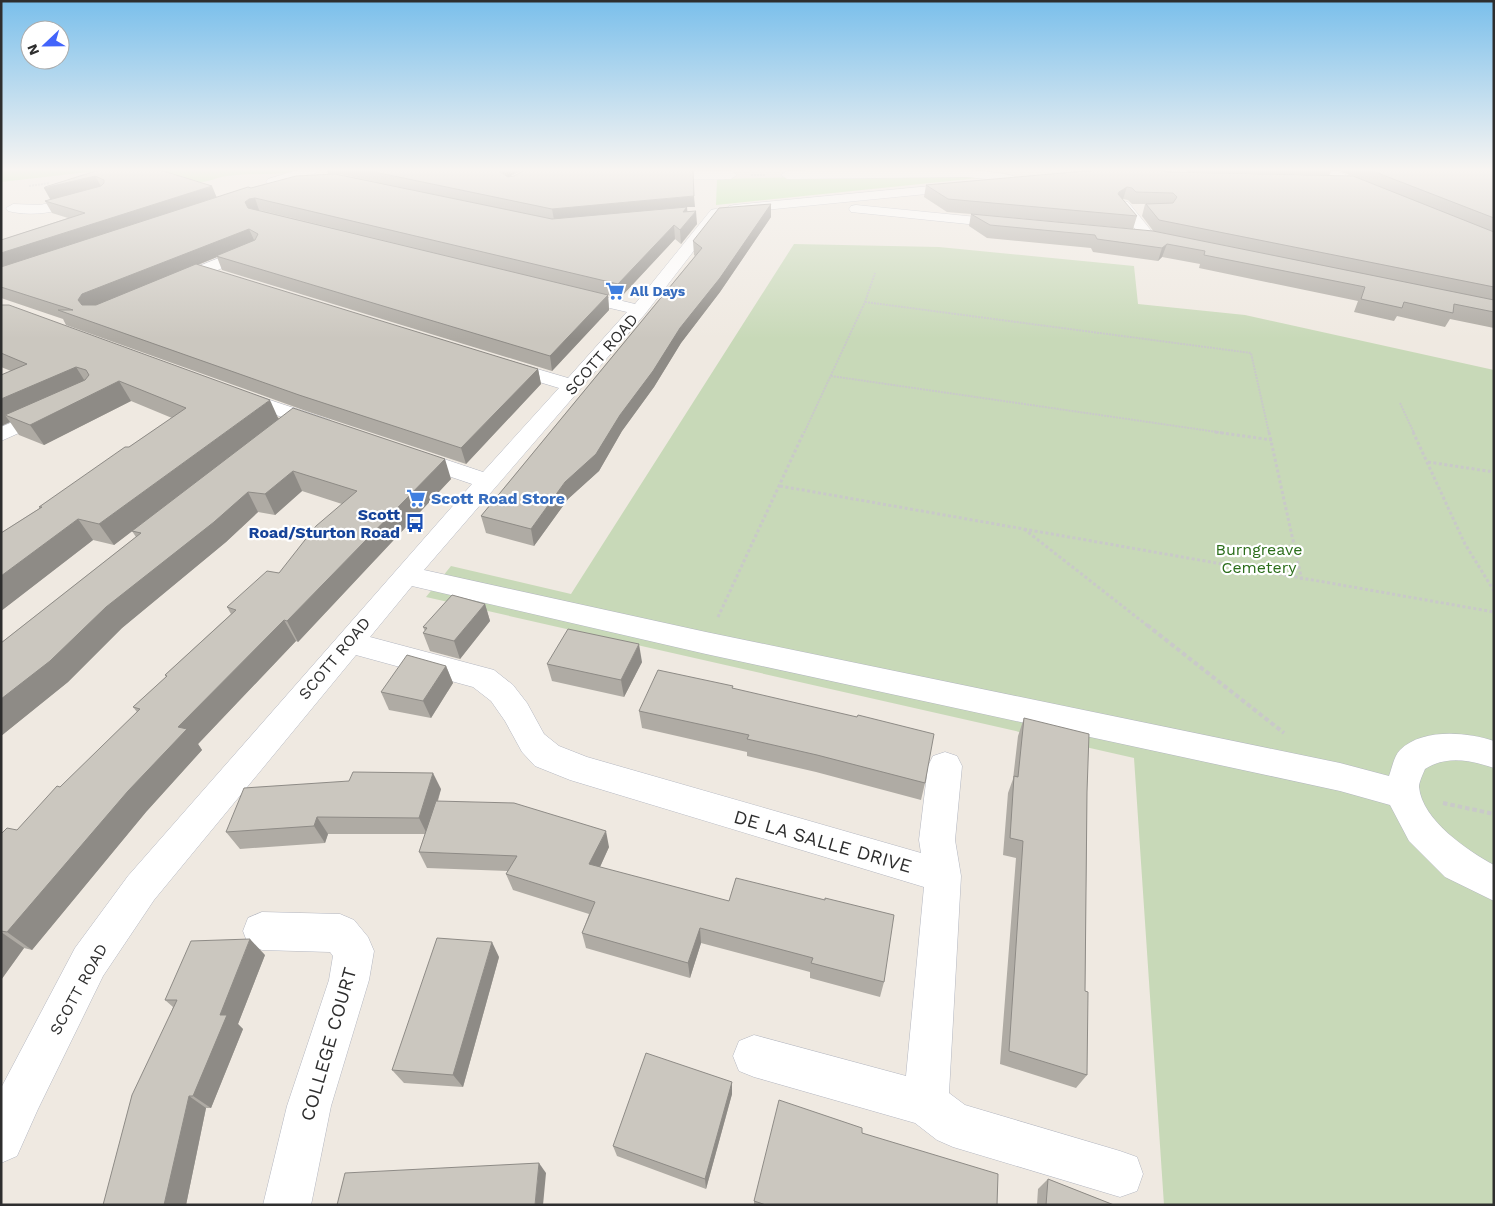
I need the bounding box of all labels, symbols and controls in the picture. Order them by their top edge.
north arrow [20,20,70,70]
text: N [24,42,42,58]
supermarket icon: All Days [604,280,626,302]
place label: All Days [630,283,686,299]
street label: SCOTT ROAD [561,310,642,399]
supermarket icon: Scott Road Store [405,487,427,509]
place label: Scott Road Store [431,489,565,508]
place label: Scott Road/Sturton Road [249,505,400,542]
bus stop icon: Scott Road/Sturton Road [404,512,426,534]
park label: Burngreave Cemetery [1215,540,1303,577]
street label: SCOTT ROAD [294,613,374,703]
street label: DE LA SALLE DRIVE [731,805,915,878]
street label: SCOTT ROAD [46,940,111,1038]
street label: COLLEGE COURT [296,965,361,1124]

